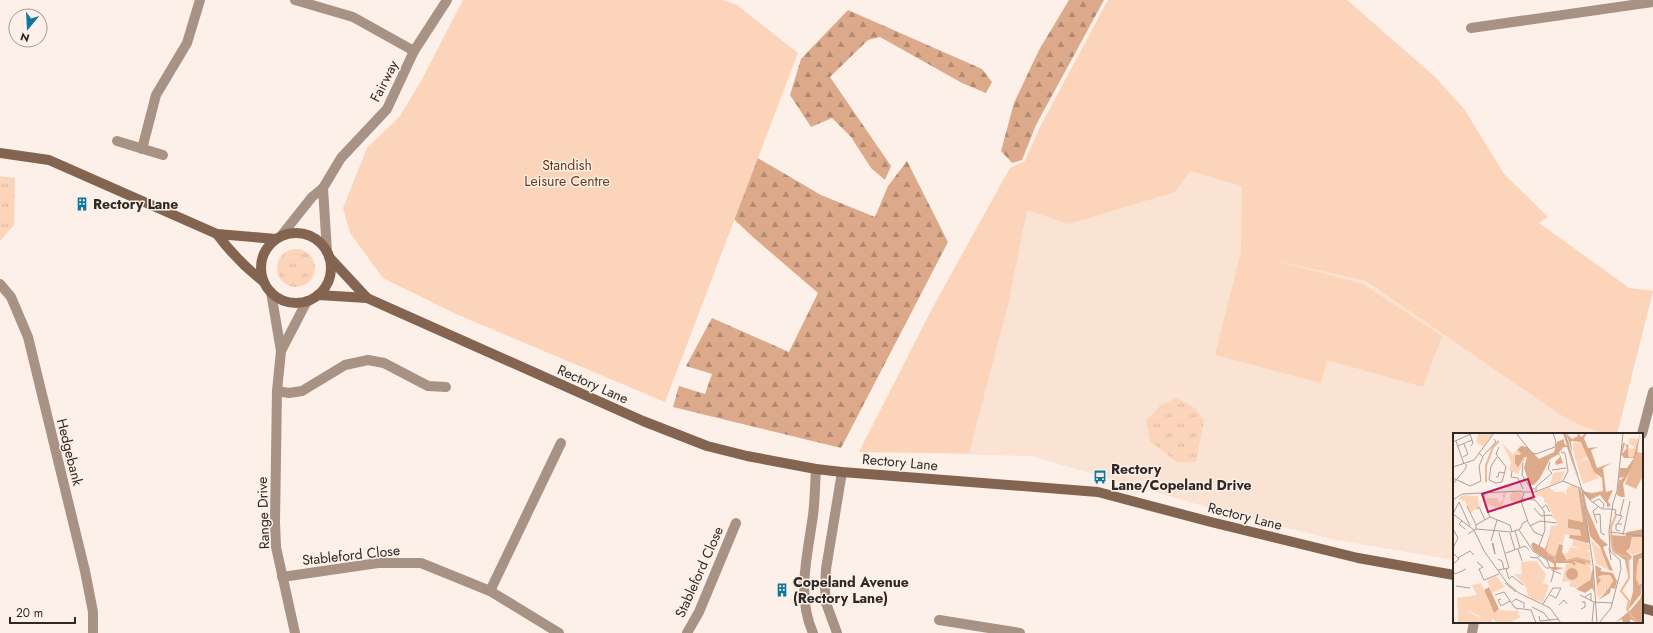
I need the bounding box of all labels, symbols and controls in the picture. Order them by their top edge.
north arrow [8,8,48,48]
text: N [18,29,32,46]
street label: Fairway [365,56,403,105]
park label: Standish Leisure Centre [524,155,610,191]
place label: Rectory Lane [93,194,178,214]
building icon: Rectory Lane [74,196,90,212]
street label: Rectory Lane [554,359,632,409]
street label: Hedgebank [52,416,88,489]
inset map [1453,433,1643,623]
street label: Rectory Lane [861,449,939,475]
place label: Rectory Lane/Copeland Drive [1111,459,1252,495]
bus stop icon: Rectory Lane/Copeland Drive [1092,469,1108,485]
street label: Range Drive [252,476,274,550]
street label: Rectory Lane [1206,497,1284,535]
street label: Stableford Close [670,523,728,621]
street label: Stableford Close [301,540,401,570]
place label: Copeland Avenue (Rectory Lane) [793,572,909,608]
building icon: Copeland Avenue (Rectory Lane) [774,582,790,598]
scale bar [10,599,75,625]
text: 20 m [16,604,43,622]

